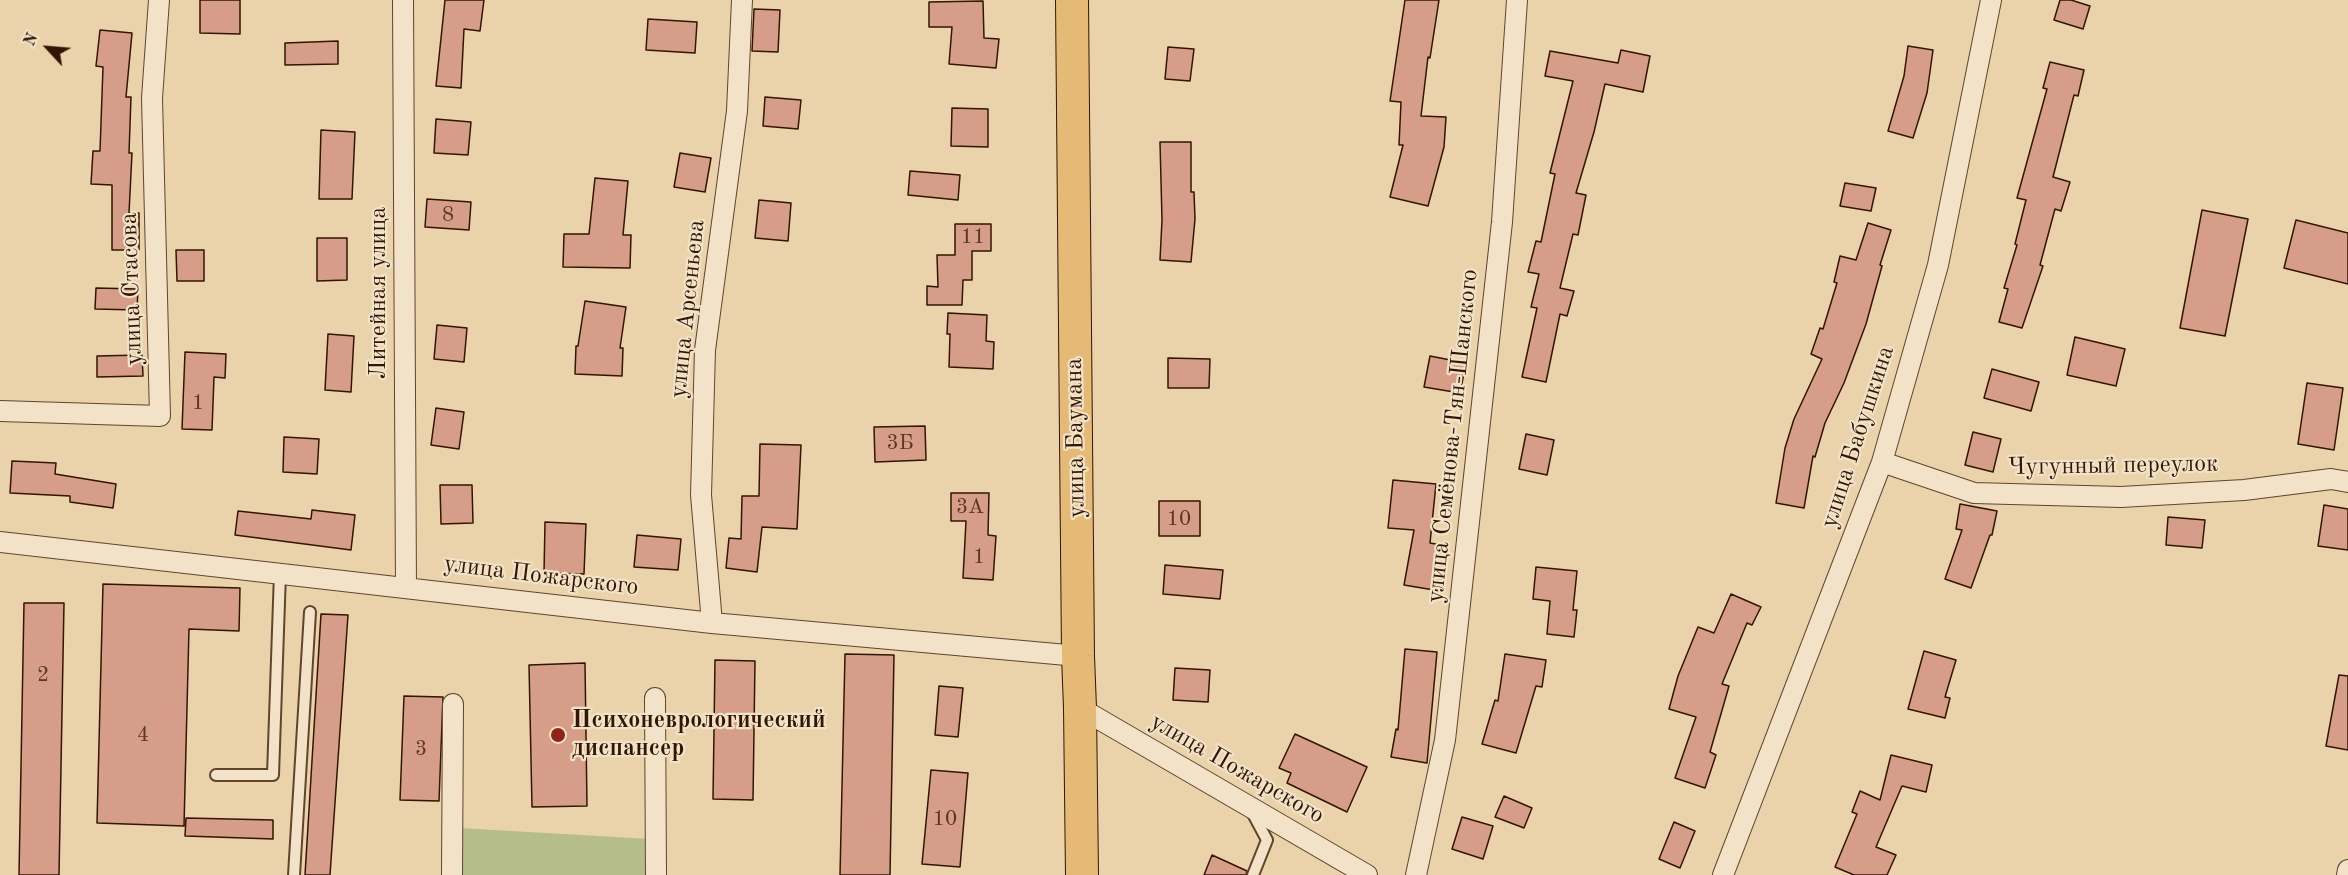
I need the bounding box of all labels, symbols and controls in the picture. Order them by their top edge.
north arrow [18,18,78,78]
text: N [22,31,42,49]
house number: 8 [442,202,454,228]
street label: Литейная улица [365,207,393,379]
street label: улица Стасова [115,212,149,366]
street label: улица Арсеньева [664,218,712,400]
house number: 11 [961,224,985,250]
street label: улица Семёнова-Тян-Шанского [1421,268,1485,604]
street label: улица Бабушкина [1815,342,1901,532]
street label: улица Баумана [1060,358,1092,518]
house number: 1 [192,390,204,416]
house number: 3Б [886,430,914,456]
street label: Чугунный переулок [2008,450,2218,482]
house number: 3А [956,494,984,520]
house number: 10 [1167,506,1191,532]
house number: 1 [973,544,985,570]
street label: улица Пожарского [442,550,640,602]
house number: 2 [37,662,49,688]
place label: Психоневрологический диспансер [572,707,826,763]
street label: улица Пожарского [1145,708,1329,830]
house number: 4 [137,722,149,748]
marker: Психоневрологический диспансер [549,726,567,744]
house number: 3 [415,736,427,762]
house number: 10 [933,806,957,832]

